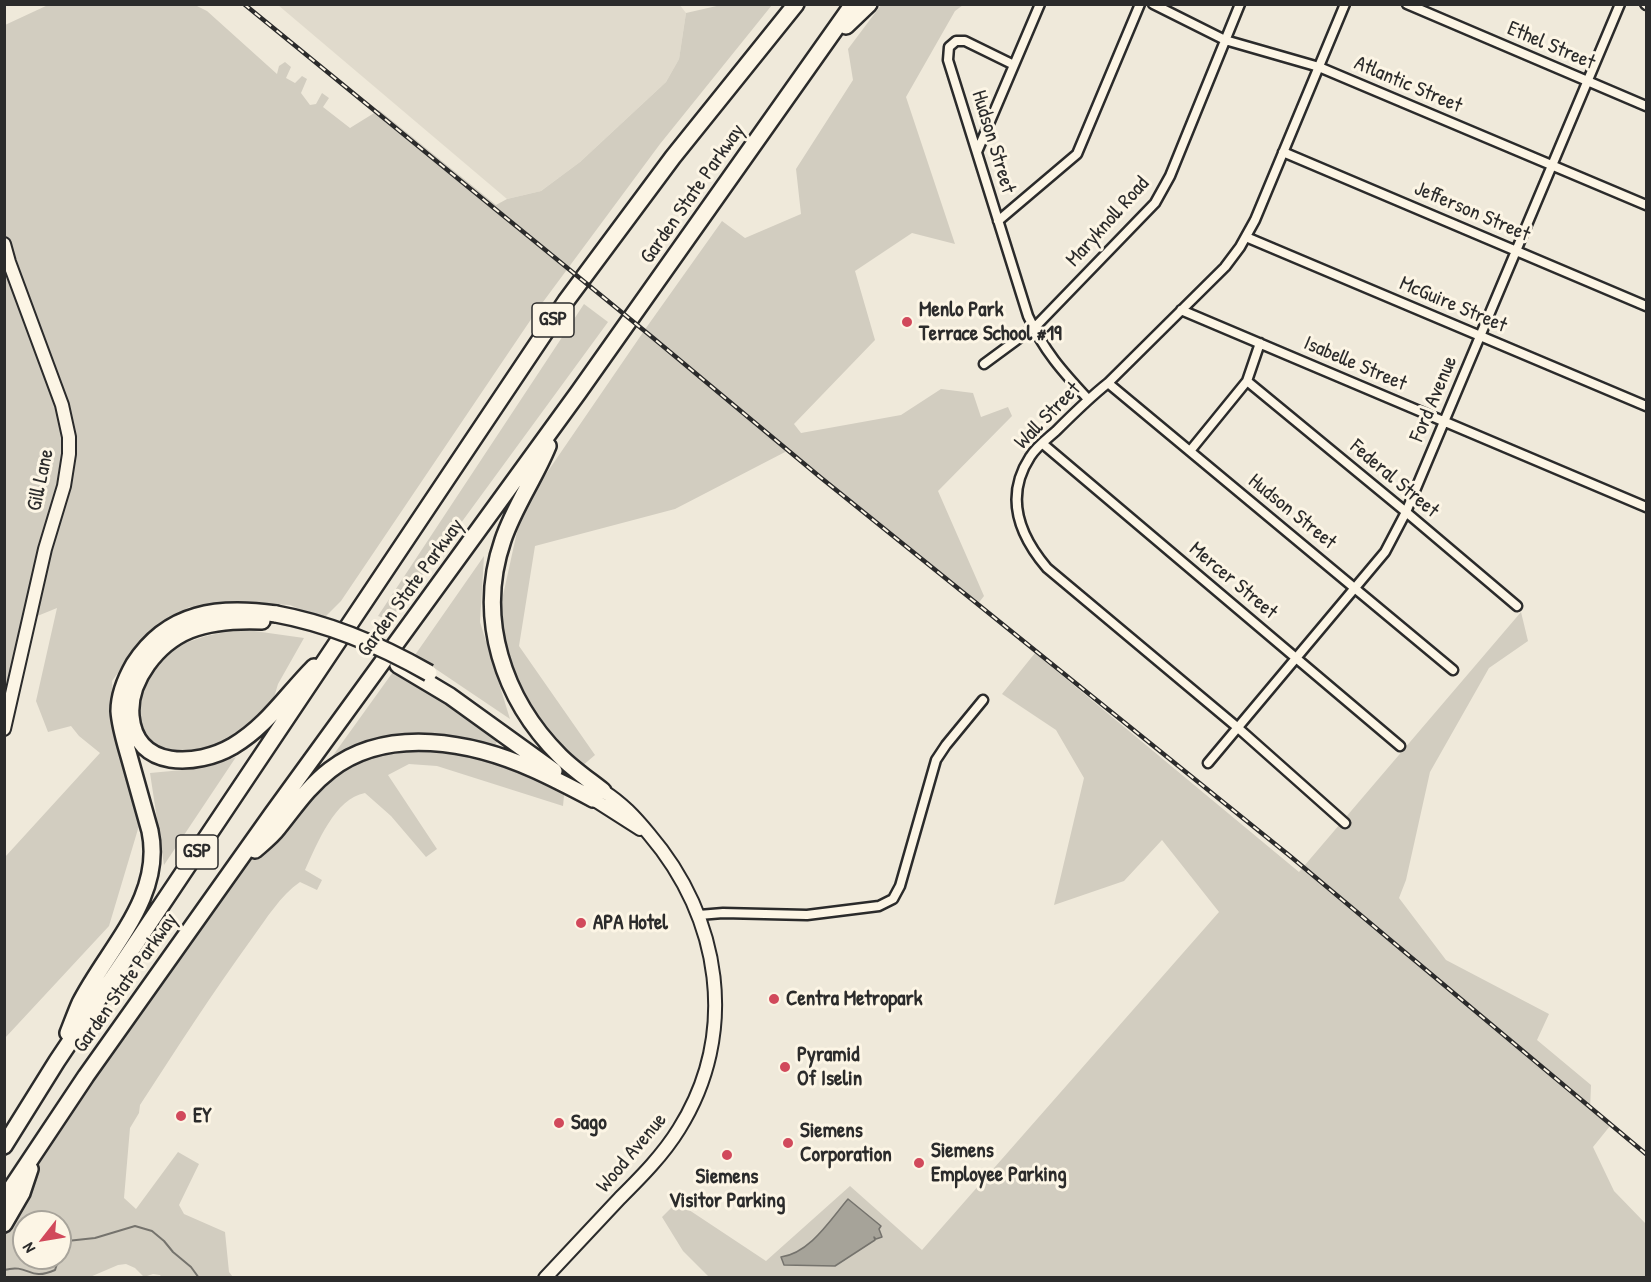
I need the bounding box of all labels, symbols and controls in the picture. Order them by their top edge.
street label: Ethel Street [1503,16,1599,76]
street label: Atlantic Street [1350,51,1466,119]
street label: Hudson Street [965,88,1021,196]
street label: Garden State Parkway [635,119,751,269]
street label: Maryknoll Road [1061,172,1155,272]
street label: Jefferson Street [1410,176,1534,248]
street label: McGuire Street [1396,271,1510,339]
place label: Menlo Park Terrace School #19 [919,297,1062,347]
road number: GSP [532,303,574,337]
marker: Menlo Park Terrace School #19 [900,315,914,329]
street label: Isabelle Street [1300,331,1410,397]
street label: Ford Avenue [1405,352,1463,446]
street label: Wall Street [1010,377,1086,455]
street label: Federal Street [1344,435,1444,523]
street label: Gill Lane [22,447,60,513]
street label: Hudson Street [1243,469,1341,555]
street label: Garden State Parkway [352,514,470,662]
street label: Mercer Street [1184,537,1282,625]
road number: GSP [176,835,218,869]
street label: Garden State Parkway [68,908,184,1058]
place label: APA Hotel [593,910,668,936]
marker: APA Hotel [574,916,588,930]
place label: Centra Metropark [786,986,922,1012]
marker: Centra Metropark [767,992,781,1006]
place label: Pyramid Of Iselin [797,1042,862,1092]
marker: Pyramid Of Iselin [778,1060,792,1074]
place label: EY [193,1103,212,1129]
street label: Wood Avenue [591,1108,673,1198]
marker: EY [174,1109,188,1123]
place label: Sago [571,1110,607,1136]
marker: Sago [552,1116,566,1130]
place label: Siemens Corporation [800,1118,892,1168]
marker: Siemens Corporation [781,1136,795,1150]
place label: Siemens Employee Parking [931,1138,1067,1188]
marker: Siemens Visitor Parking [720,1148,734,1162]
marker: Siemens Employee Parking [912,1156,926,1170]
place label: Siemens Visitor Parking [669,1164,785,1214]
north arrow [12,1210,72,1270]
text: N [17,1239,40,1258]

